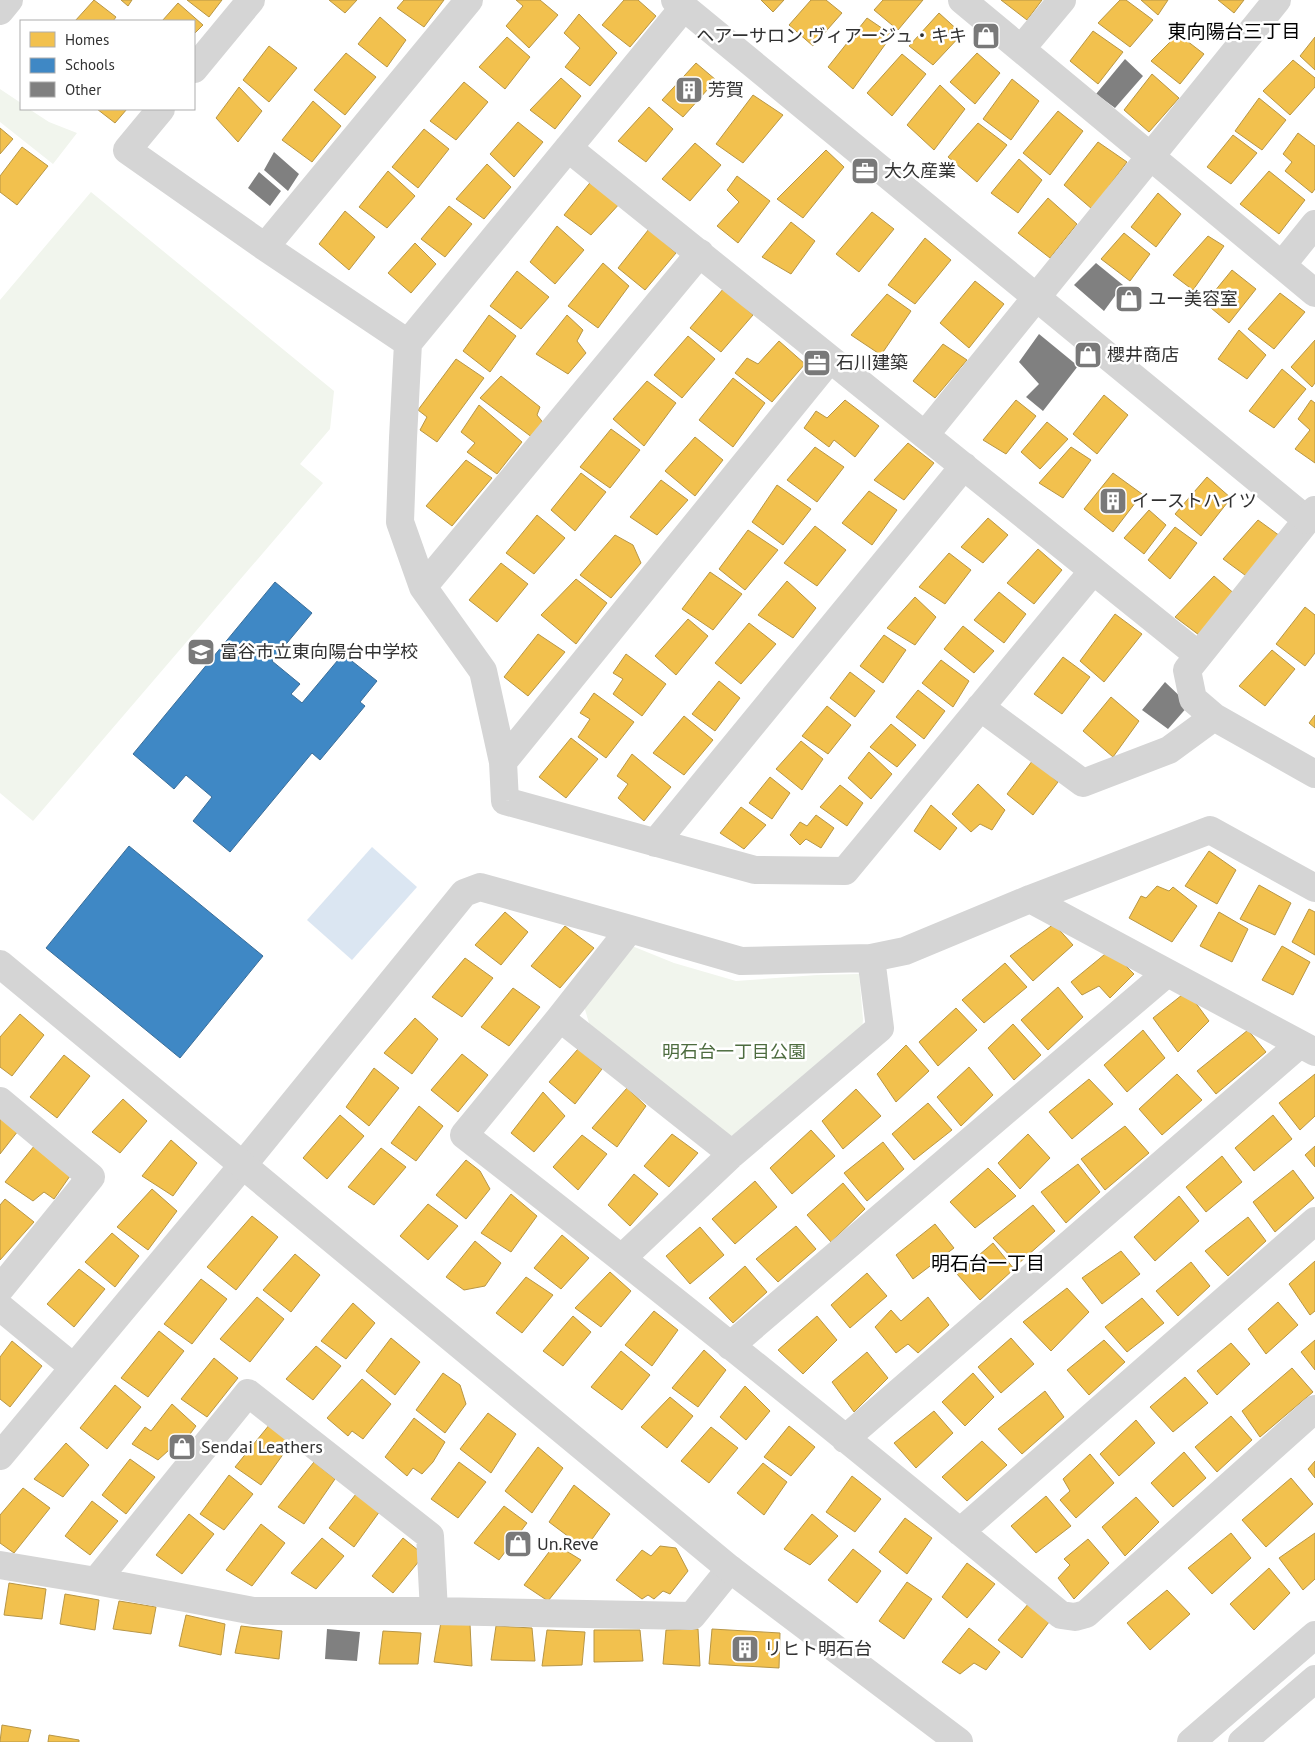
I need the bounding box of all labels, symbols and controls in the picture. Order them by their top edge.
district label: 東向陽台三丁目 [1167,19,1301,43]
legend [20,20,195,110]
shop icon: ヘアーサロン ヴィアージュ・キキ [971,21,1001,51]
place label: ヘアーサロン ヴィアージュ・キキ [696,24,967,47]
text: Homes [65,30,109,49]
text: Schools [65,55,115,74]
building icon: 芳賀 [674,75,704,105]
place label: 芳賀 [708,78,744,101]
text: Other [65,80,101,99]
office icon: 大久産業 [850,156,880,186]
place label: 大久産業 [884,159,956,182]
shop icon: ユー美容室 [1114,284,1144,314]
place label: ユー美容室 [1148,287,1238,310]
shop icon: 櫻井商店 [1073,340,1103,370]
place label: 櫻井商店 [1107,343,1179,366]
office icon: 石川建築 [802,348,832,378]
place label: 石川建築 [836,351,908,374]
building icon: イーストハイツ [1098,486,1128,516]
place label: イーストハイツ [1132,489,1257,512]
school or university icon: 富谷市立東向陽台中学校 [186,637,216,667]
place label: 富谷市立東向陽台中学校 [220,640,418,663]
park label: 明石台一丁目公園 [662,1040,806,1063]
district label: 明石台一丁目 [931,1251,1045,1275]
shop icon: Sendai Leathers [167,1432,197,1462]
place label: Sendai Leathers [201,1435,323,1458]
shop icon: Un.Reve [503,1529,533,1559]
place label: Un.Reve [537,1532,599,1555]
building icon: リヒト明石台 [730,1634,760,1664]
place label: リヒト明石台 [764,1637,872,1660]

